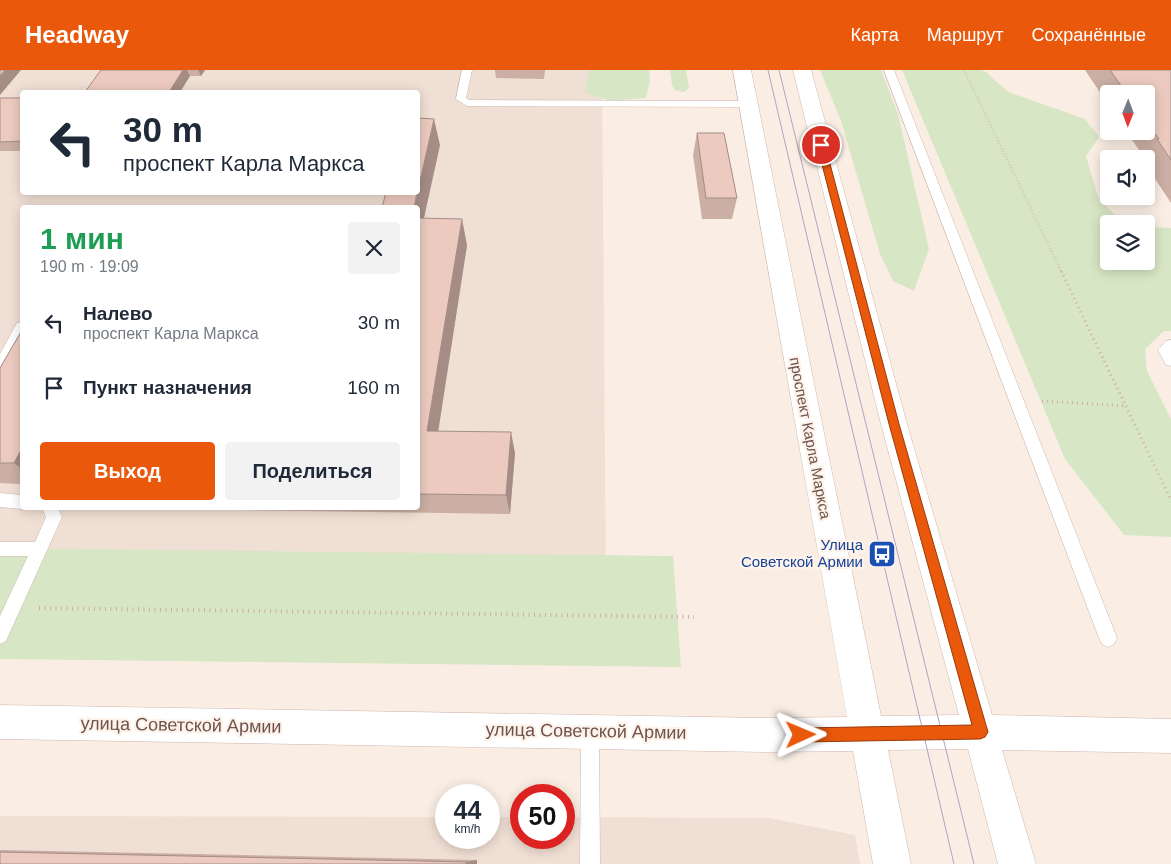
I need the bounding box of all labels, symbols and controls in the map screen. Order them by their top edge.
text: Headway [25,21,129,48]
text: Карта [851,25,899,45]
text: Маршрут [927,25,1003,45]
text: Сохранённые [1031,25,1146,45]
north arrow [1100,85,1155,140]
map controls [1100,85,1155,270]
icon: left [40,110,105,175]
text: 30 m [123,110,203,149]
pin [800,124,842,166]
icon: arrive [807,131,835,159]
button: sound [1100,150,1155,205]
text: проспект Карла Маркса [123,151,364,176]
button: layers [1100,215,1155,270]
text: 1 мин [40,222,124,255]
button: close [348,222,400,274]
text: 190 m · 19:09 [40,258,139,275]
text: Налево [83,303,153,324]
icon: left [40,309,68,337]
text: 30 m [358,312,400,333]
text: проспект Карла Маркса [83,325,259,342]
street label: проспект Карла Маркса [786,355,835,521]
icon: arrive [40,374,68,402]
text: Пункт назначения [83,377,252,398]
text: 160 m [347,377,400,398]
button: Выход [40,442,215,500]
button: Поделиться [225,442,400,500]
place label: Улица Советской Армии [741,536,864,570]
bus stop icon: Улица Советской Армии [867,539,897,569]
position arrow [774,708,826,760]
street label: улица Советской Армии [80,713,282,737]
street label: улица Советской Армии [485,719,687,743]
speed limit sign: 50 [510,784,575,849]
text: 44 [454,796,481,824]
text: km/h [454,822,481,836]

